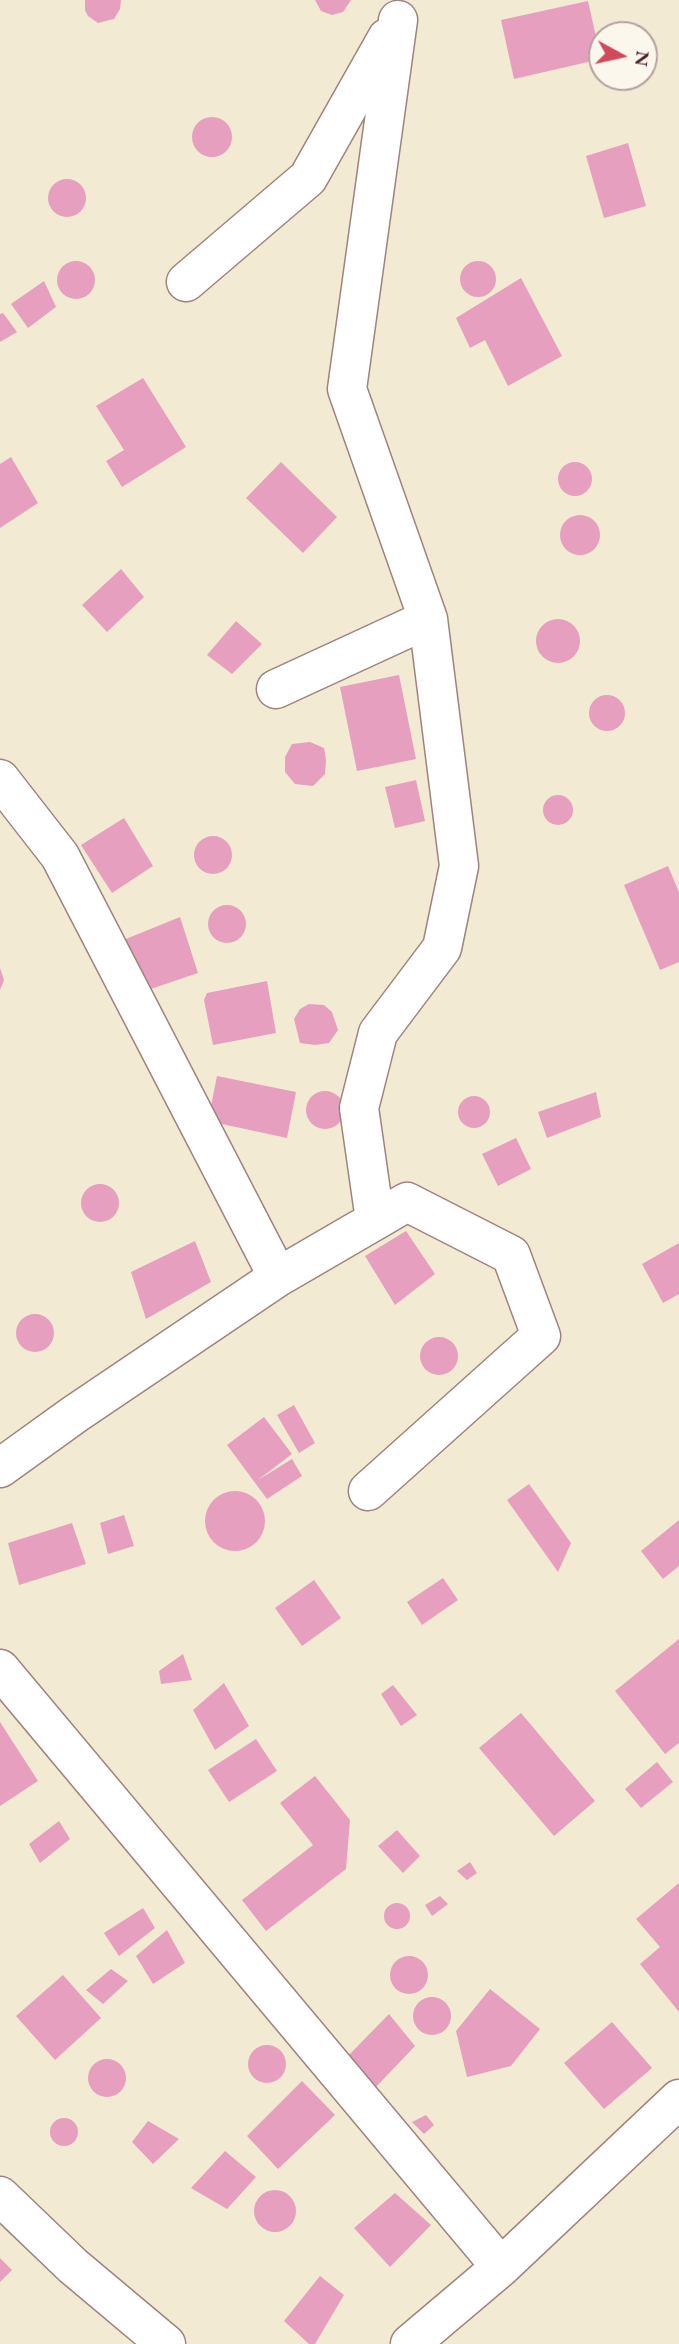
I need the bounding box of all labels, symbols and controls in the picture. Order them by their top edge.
north arrow [588,21,658,91]
text: N [629,49,656,68]

